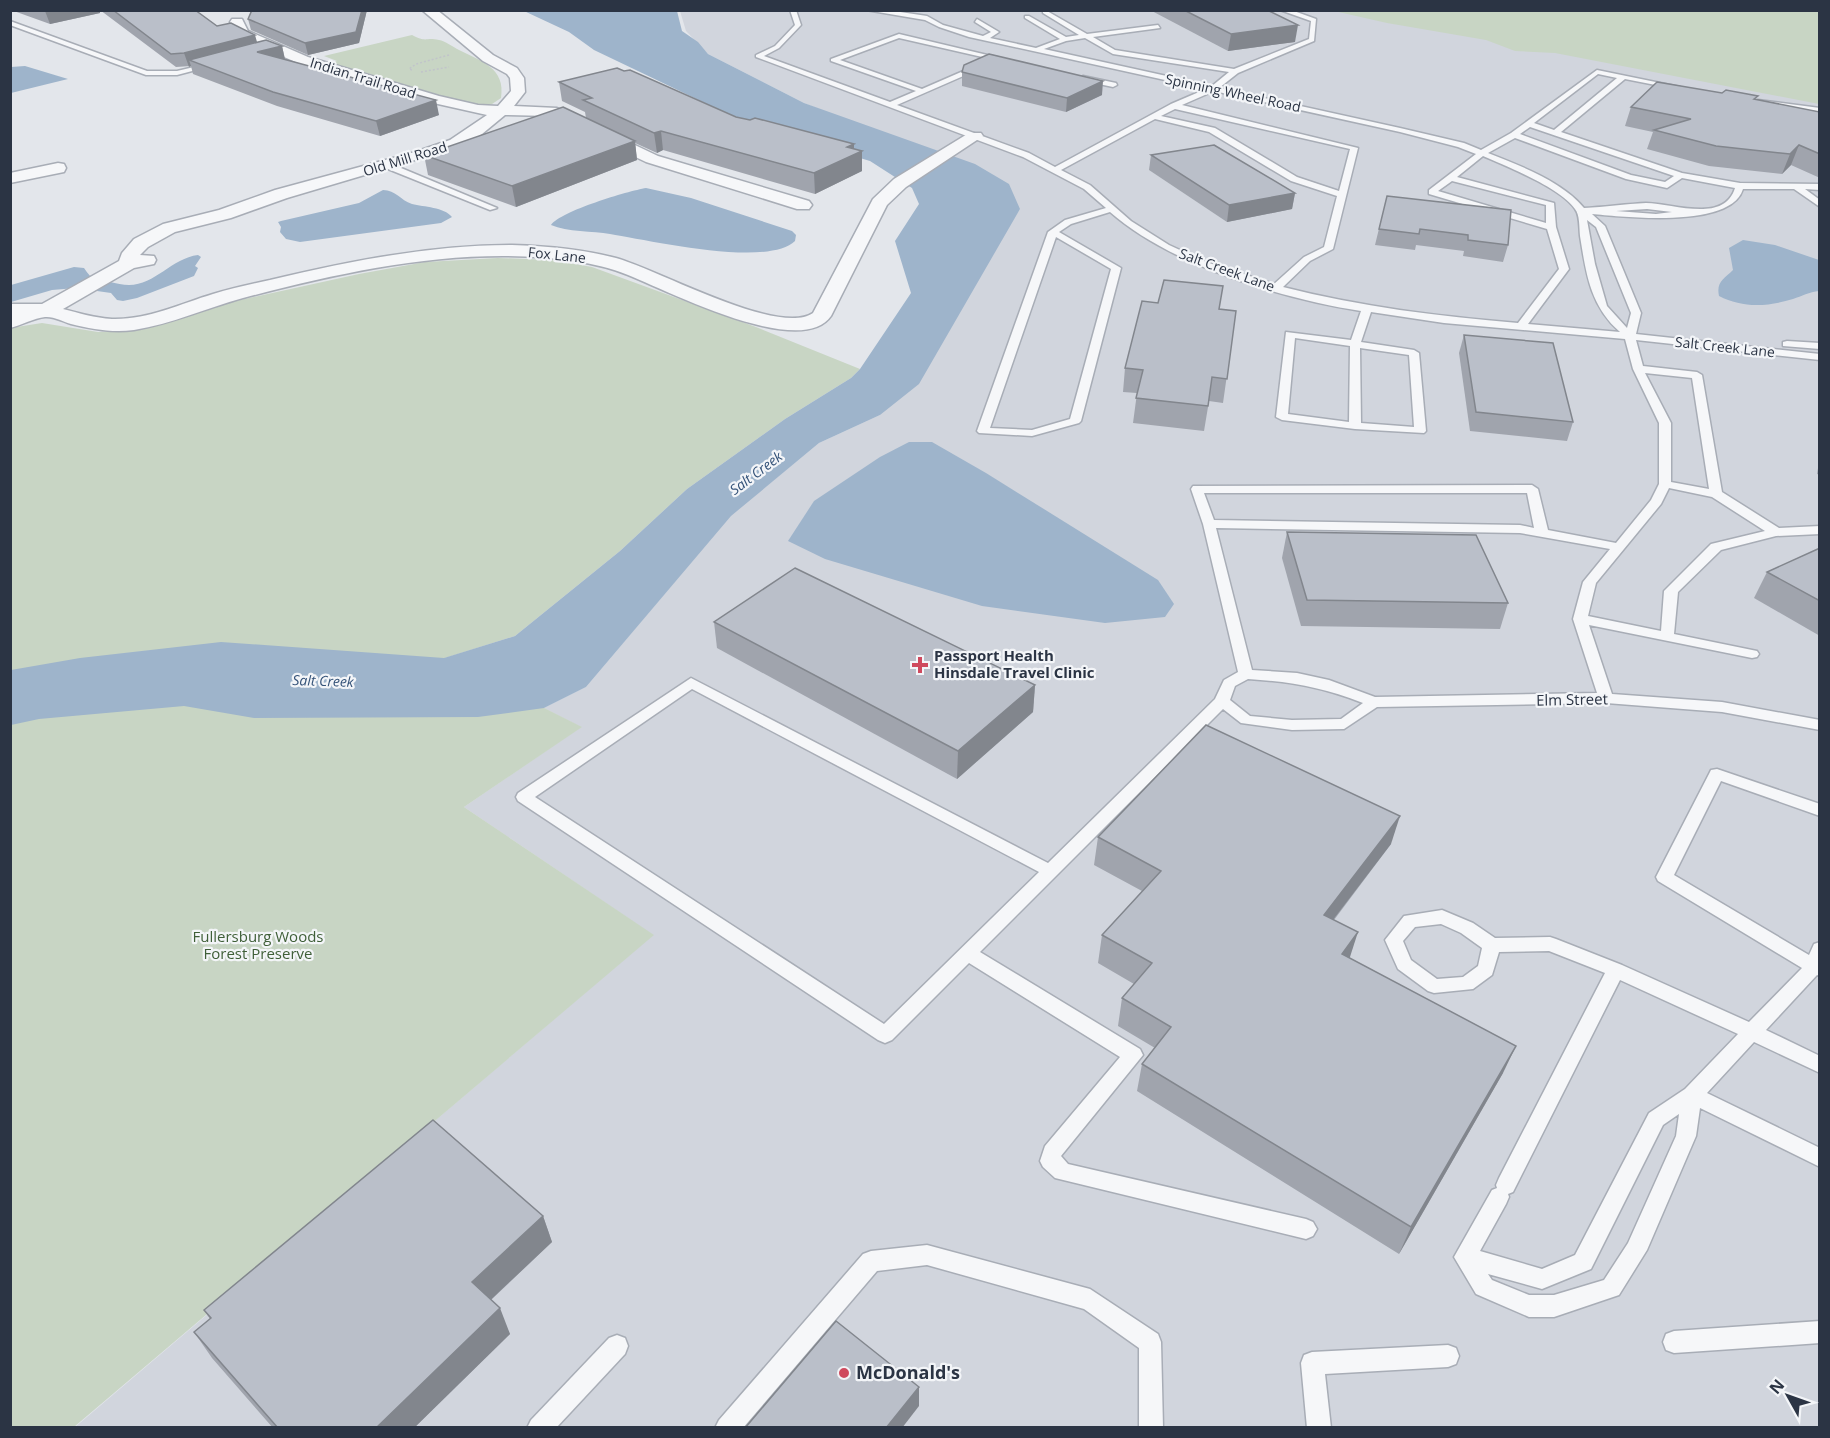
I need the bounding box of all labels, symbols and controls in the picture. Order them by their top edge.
street label: Indian Trail Road [308,52,418,103]
street label: Spinning Wheel Road [1164,69,1303,116]
street label: Old Mill Road [361,137,449,180]
street label: Fox Lane [527,242,587,267]
street label: Salt Creek Lane [1177,243,1278,296]
street label: Salt Creek Lane [1674,332,1776,361]
water label: Salt Creek [725,446,787,499]
place label: Passport Health Hinsdale Travel Clinic [934,645,1095,682]
marker: Passport Health Hinsdale Travel Clinic [911,656,929,674]
water label: Salt Creek [292,670,355,691]
street label: Elm Street [1536,688,1608,710]
park label: Fullersburg Woods Forest Preserve [193,926,324,963]
place label: McDonald's [856,1360,960,1384]
marker: McDonald's [837,1366,851,1380]
north arrow [1758,1366,1818,1426]
text: N [1764,1374,1789,1398]

